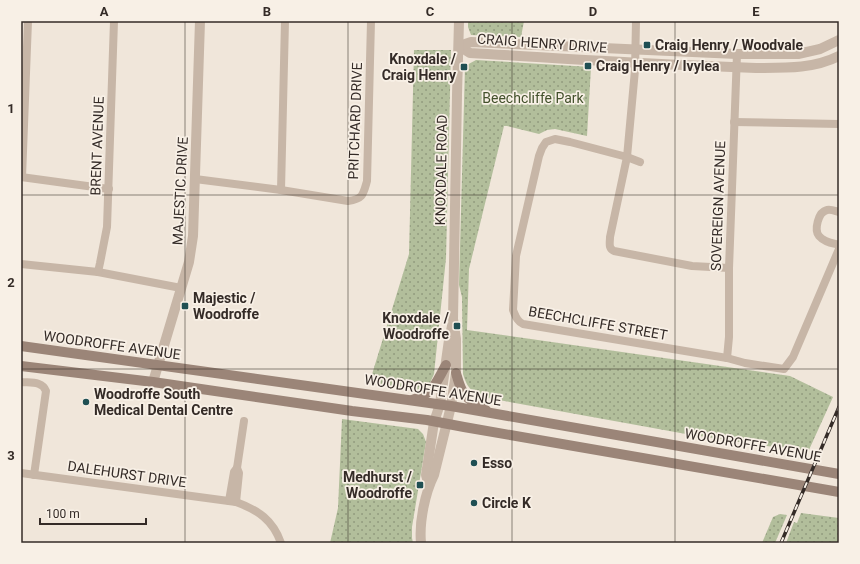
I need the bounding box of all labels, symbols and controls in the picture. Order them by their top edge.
text: A [100,4,109,19]
text: B [263,4,271,19]
text: C [426,4,435,19]
text: D [589,4,597,19]
text: E [752,4,760,19]
street label: CRAIG HENRY DRIVE [476,30,608,56]
place label: Craig Henry / Woodvale [655,37,803,53]
marker: Craig Henry / Woodvale [642,40,652,50]
place label: Knoxdale / Craig Henry [382,51,457,83]
place label: Craig Henry / Ivylea [596,58,720,74]
marker: Craig Henry / Ivylea [583,61,593,71]
street label: PRITCHARD DRIVE [345,62,365,180]
marker: Knoxdale / Craig Henry [459,62,469,72]
park label: Beechcliffe Park [482,90,585,106]
street label: BRENT AVENUE [87,96,107,196]
text: 1 [7,101,15,116]
street label: KNOXDALE ROAD [432,115,450,225]
street label: MAJESTIC DRIVE [169,136,191,246]
street label: SOVEREIGN AVENUE [708,140,728,271]
text: 2 [7,275,15,290]
place label: Majestic / Woodroffe [193,290,259,322]
marker: Majestic / Woodroffe [180,301,190,311]
street label: BEECHCLIFFE STREET [527,303,669,343]
place label: Knoxdale / Woodroffe [382,310,450,342]
marker: Knoxdale / Woodroffe [452,321,462,331]
street label: WOODROFFE AVENUE [42,327,182,363]
street label: WOODROFFE AVENUE [363,371,503,409]
place label: Woodroffe South Medical Dental Centre [94,386,234,418]
marker: Woodroffe South Medical Dental Centre [81,397,91,407]
street label: WOODROFFE AVENUE [683,425,823,465]
text: 3 [7,448,15,463]
place label: Esso [482,455,512,471]
street label: DALEHURST DRIVE [67,458,187,490]
marker: Esso [469,458,479,468]
place label: Medhurst / Woodroffe [343,469,413,501]
marker: Medhurst / Woodroffe [415,480,425,490]
place label: Circle K [482,495,531,511]
marker: Circle K [469,498,479,508]
scale bar [40,500,146,526]
text: 100 m [46,507,80,521]

